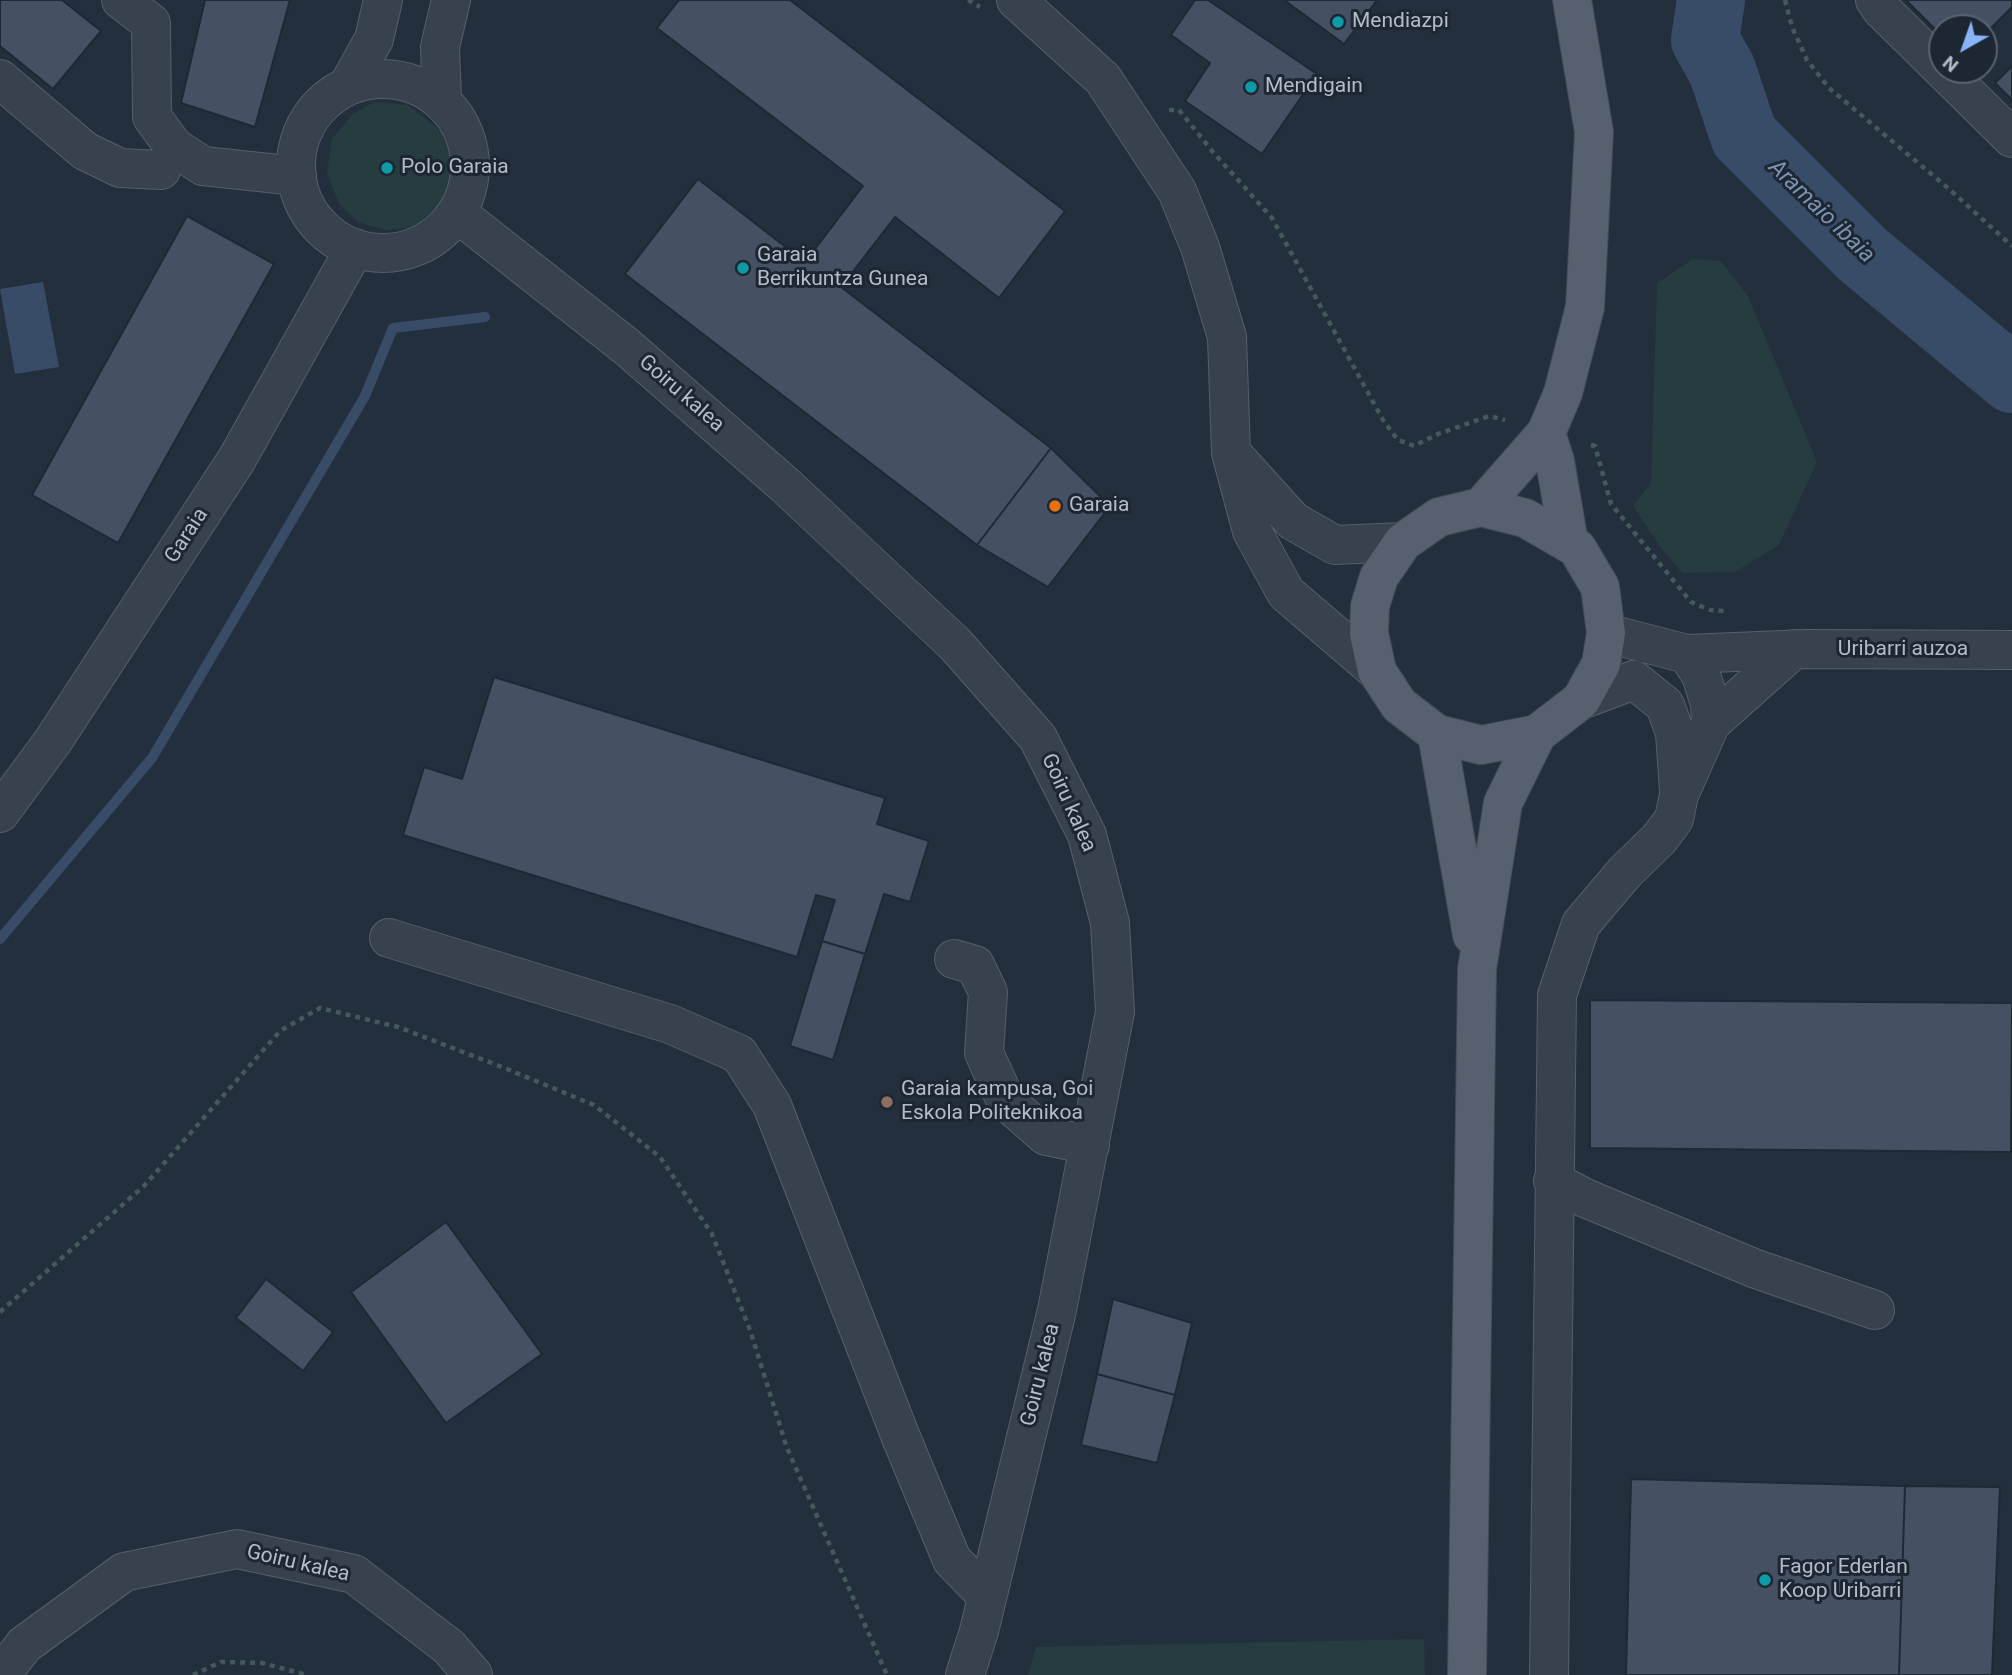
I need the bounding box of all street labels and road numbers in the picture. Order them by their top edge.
street label: Goiru kalea [633,350,729,438]
street label: Garaia [160,504,214,568]
street label: Uribarri auzoa [1838,637,1968,663]
street label: Goiru kalea [1035,750,1101,856]
street label: Goiru kalea [1016,1321,1066,1429]
street label: Goiru kalea [244,1540,352,1588]

